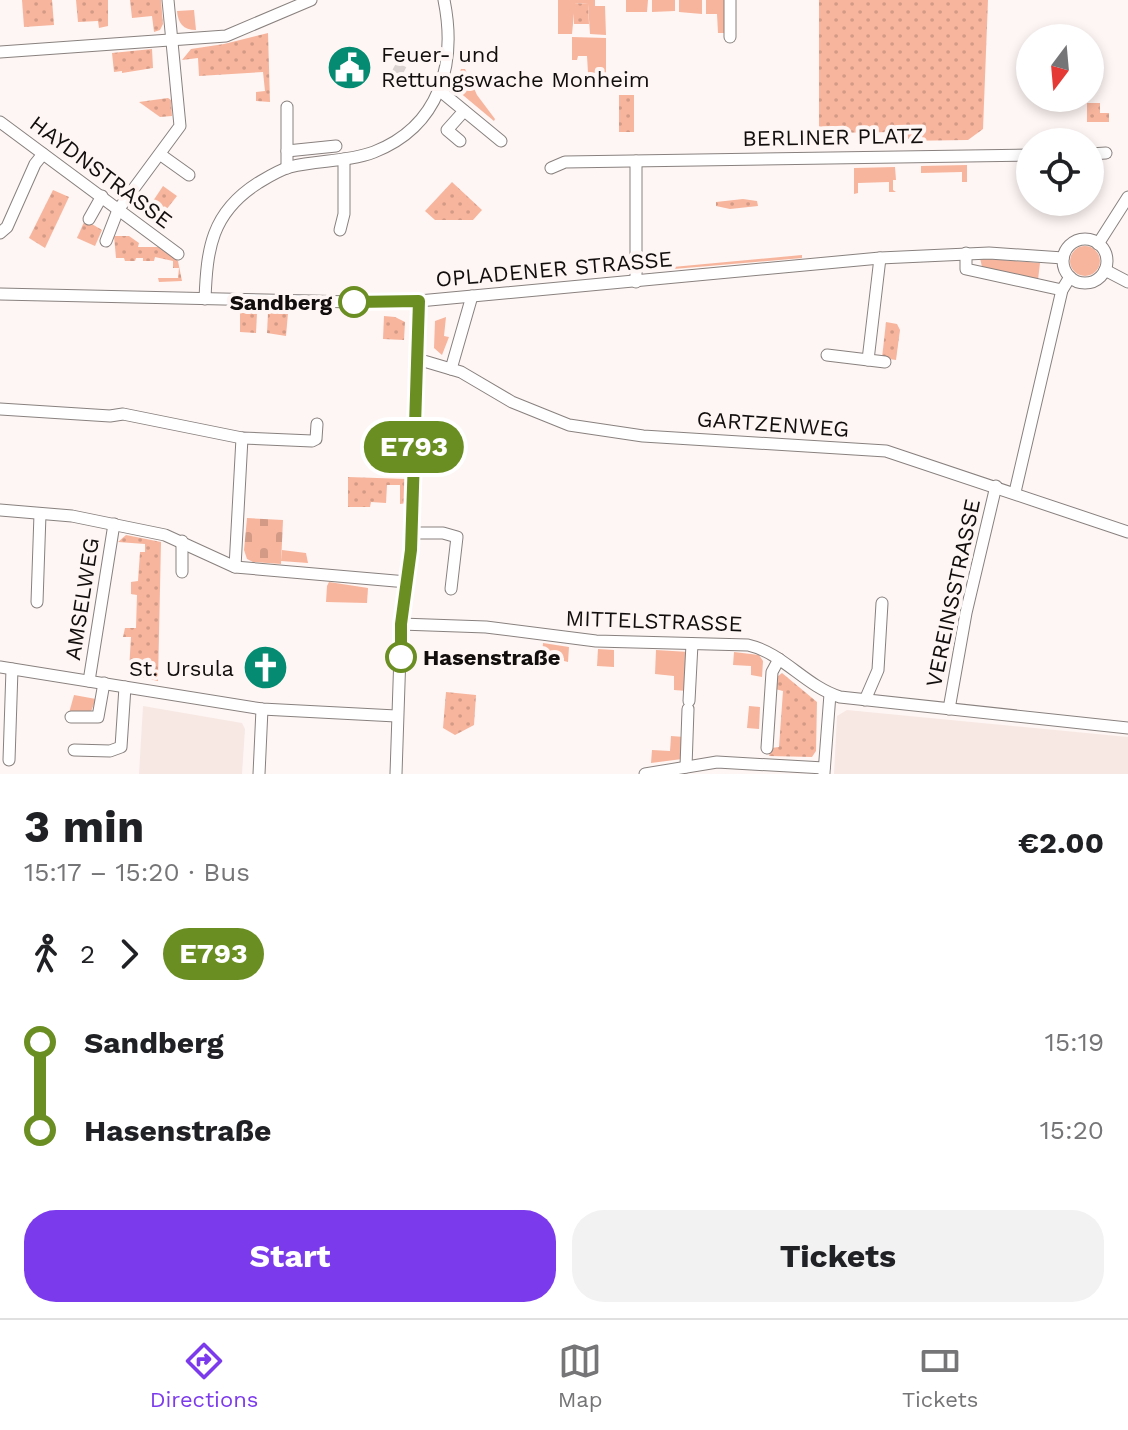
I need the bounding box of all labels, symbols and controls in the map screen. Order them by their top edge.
north arrow [1016,24,1104,112]
map controls [1016,24,1104,216]
place label: Feuer- und Rettungswache Monheim [381,42,650,92]
public building icon: Feuer- und Rettungswache Monheim [326,43,374,91]
street label: HAYDNSTRASSE [25,110,177,234]
street label: BERLINER PLATZ [742,123,924,151]
button: locate [1016,128,1104,216]
street label: OPLADENER STRASSE [435,246,673,292]
marker: Sandberg [339,287,369,317]
place label: Sandberg [230,290,333,315]
street label: GARTZENWEG [696,406,850,442]
line badge: E793 [358,421,470,473]
text: E793 [380,430,448,463]
street label: VEREINSSTRASSE [921,497,985,689]
street label: AMSELWEG [60,536,104,662]
street label: MITTELSTRASSE [565,605,743,637]
marker: Hasenstraße [386,642,416,672]
church icon: St. Ursula [241,644,289,692]
place label: Hasenstraße [423,645,560,670]
place label: St. Ursula [129,656,234,681]
text: 3 min [24,801,144,853]
text: €2.00 [1018,825,1104,860]
text: 15:17 – 15:20 · Bus [24,857,250,887]
icon: walk [24,932,68,976]
icon: forward [107,932,151,976]
text: E793 [179,937,248,970]
text: 2 [80,939,95,969]
text: Sandberg [84,1025,224,1060]
text: 15:19 [1045,1027,1104,1057]
text: Hasenstraße [84,1113,271,1148]
text: 15:20 [1040,1115,1104,1145]
button: Start [24,1210,556,1302]
button: Tickets [572,1210,1104,1302]
tab: Directions [150,1339,258,1412]
tab: Map [558,1339,603,1412]
tab: Tickets [902,1339,978,1412]

